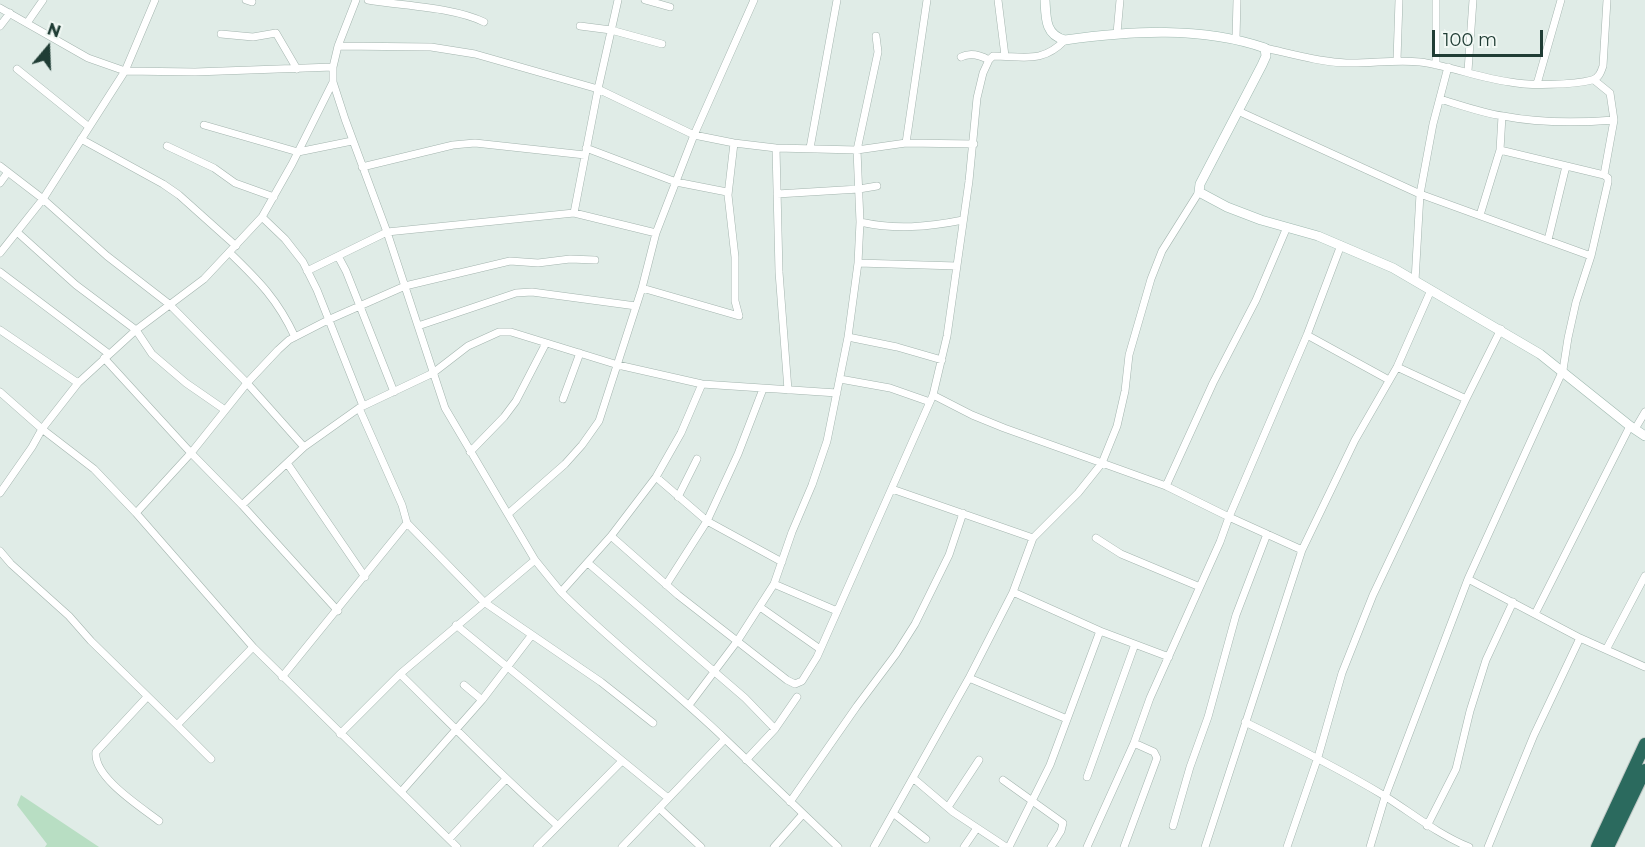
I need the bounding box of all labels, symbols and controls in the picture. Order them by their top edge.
north arrow [18,18,78,78]
scale bar [1435,18,1546,56]
text: N [45,19,63,42]
text: 100 m [1443,29,1497,51]

